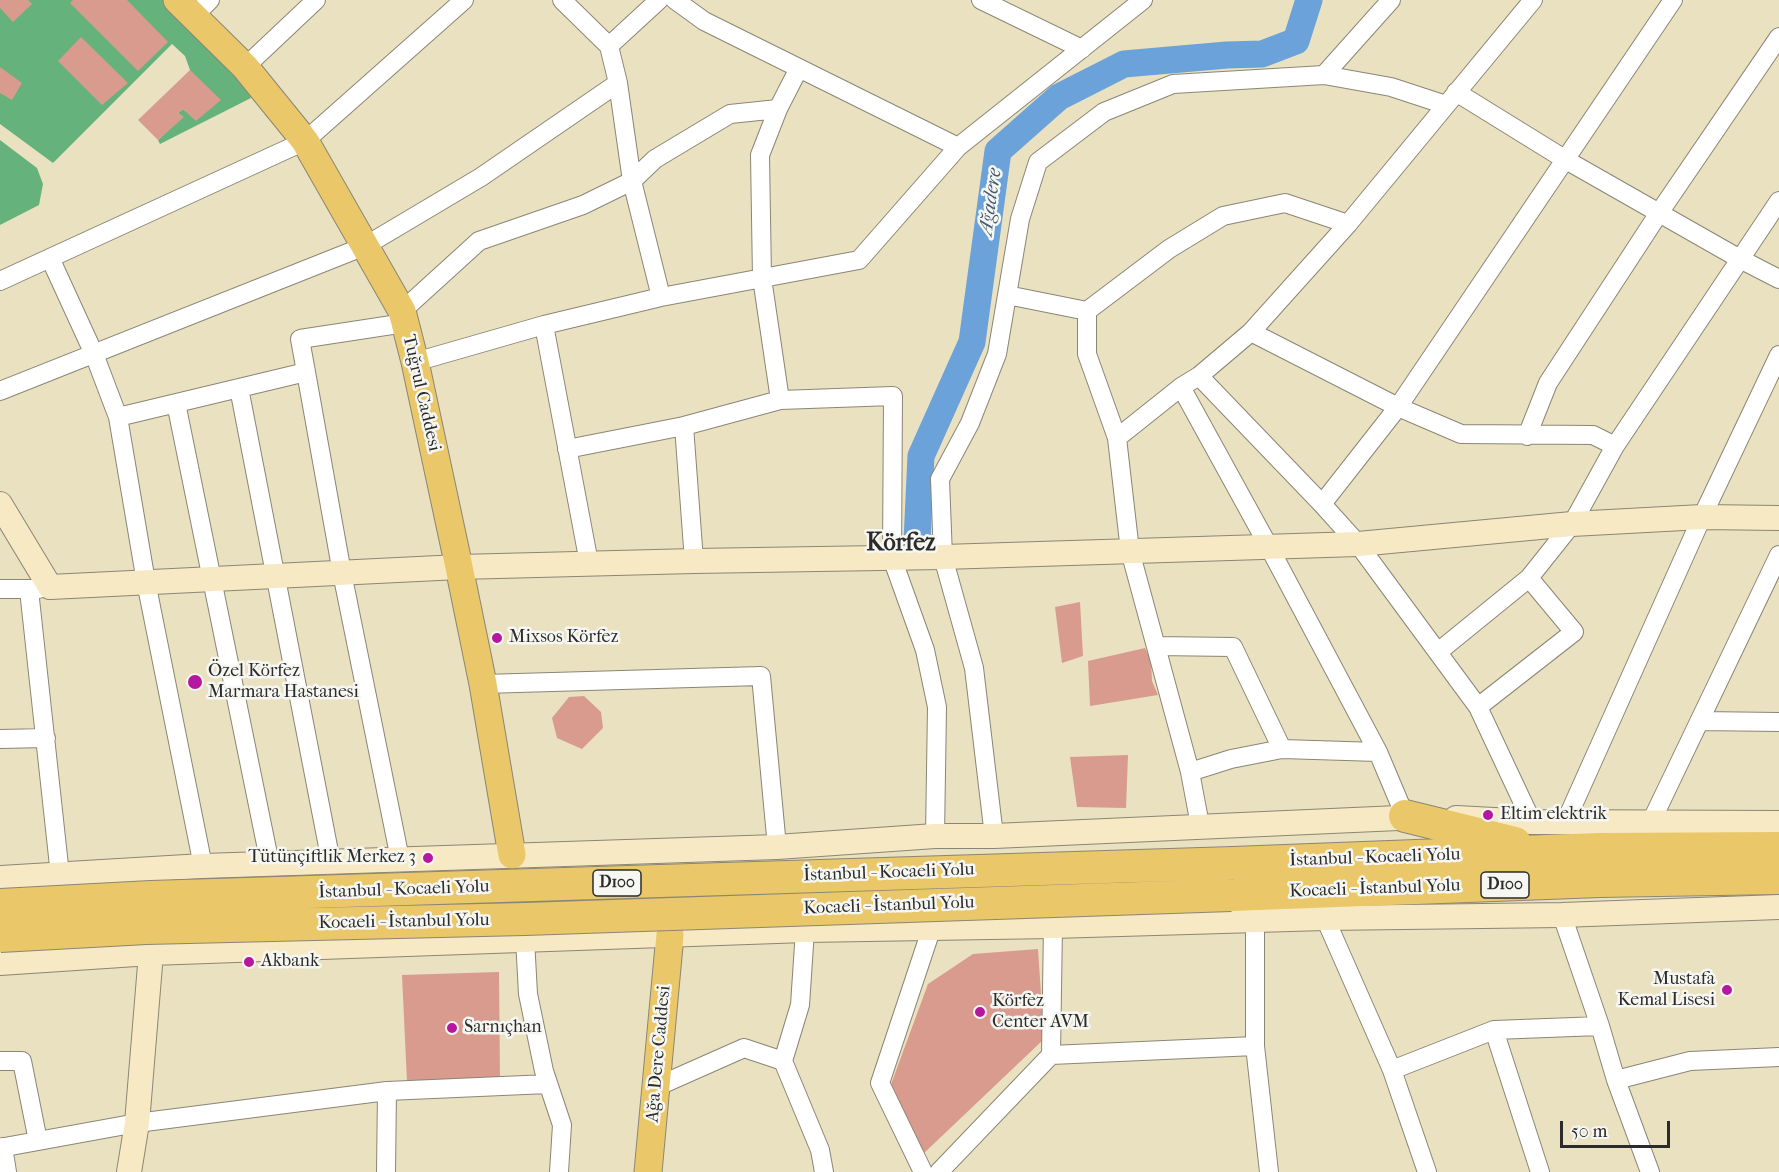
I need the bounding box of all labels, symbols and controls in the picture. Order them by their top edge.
water label: Ağadere [974,167,1008,237]
street label: Tuğrul Caddesi [397,333,445,453]
district label: Körfez [866,530,936,558]
place label: Mixsos Körfez [509,627,618,649]
marker: Mixsos Körfez [490,631,504,645]
place label: Özel Körfez Marmara Hastanesi [208,661,359,704]
marker: Özel Körfez Marmara Hastanesi [186,673,204,691]
place label: Eltim elektrik [1500,804,1607,826]
marker: Eltim elektrik [1481,808,1495,822]
street label: İstanbul - Kocaeli Yolu [1289,844,1461,872]
place label: Tütünçiftlik Merkez 3 [248,847,416,869]
marker: Tütünçiftlik Merkez 3 [421,851,435,865]
street label: İstanbul - Kocaeli Yolu [803,859,975,887]
road number: D100 [593,870,641,896]
road number: D100 [1481,872,1529,898]
street label: Kocaeli - İstanbul Yolu [1289,875,1461,903]
street label: İstanbul - Kocaeli Yolu [318,876,490,904]
street label: Kocaeli - İstanbul Yolu [803,892,975,920]
street label: Kocaeli - İstanbul Yolu [318,910,490,934]
place label: Akbank [261,951,319,973]
marker: Akbank [242,955,256,969]
place label: Mustafa Kemal Lisesi [1618,969,1715,1012]
marker: Mustafa Kemal Lisesi [1720,983,1734,997]
street label: Ağa Dere Caddesi [642,985,676,1123]
place label: Körfez Center AVM [992,991,1089,1034]
marker: Körfez Center AVM [973,1005,987,1019]
place label: Sarnıçhan [464,1017,542,1039]
marker: Sarnıçhan [445,1021,459,1035]
scale bar [1563,1109,1672,1147]
text: 50 m [1571,1121,1607,1142]

